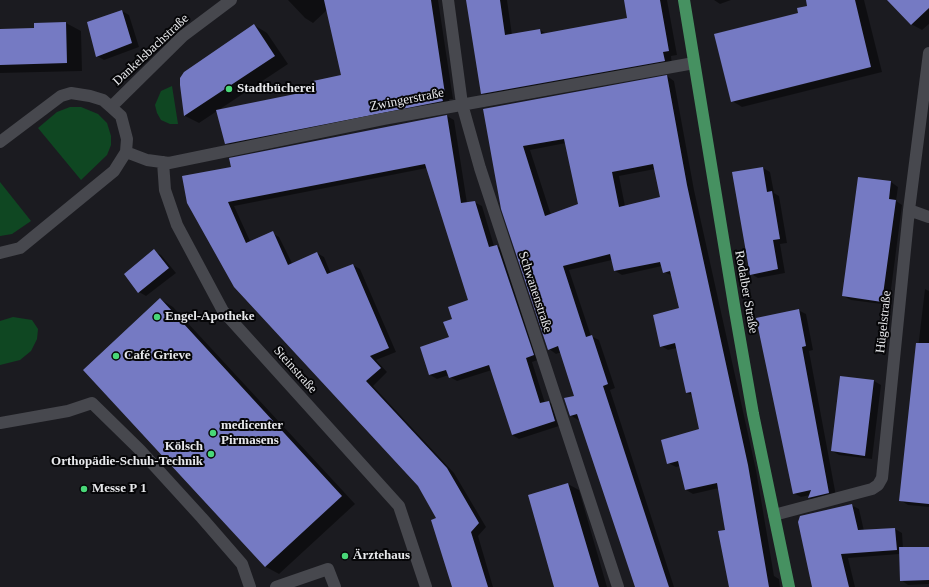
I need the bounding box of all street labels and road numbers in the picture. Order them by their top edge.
street label: Dankelsbachstraße [110,11,192,89]
street label: Zwingerstraße [369,85,445,115]
street label: Schwanenstraße [515,249,555,335]
street label: Rodalber Straße [731,249,761,335]
street label: Hügelstraße [873,290,895,354]
street label: Steinstraße [270,343,320,397]

